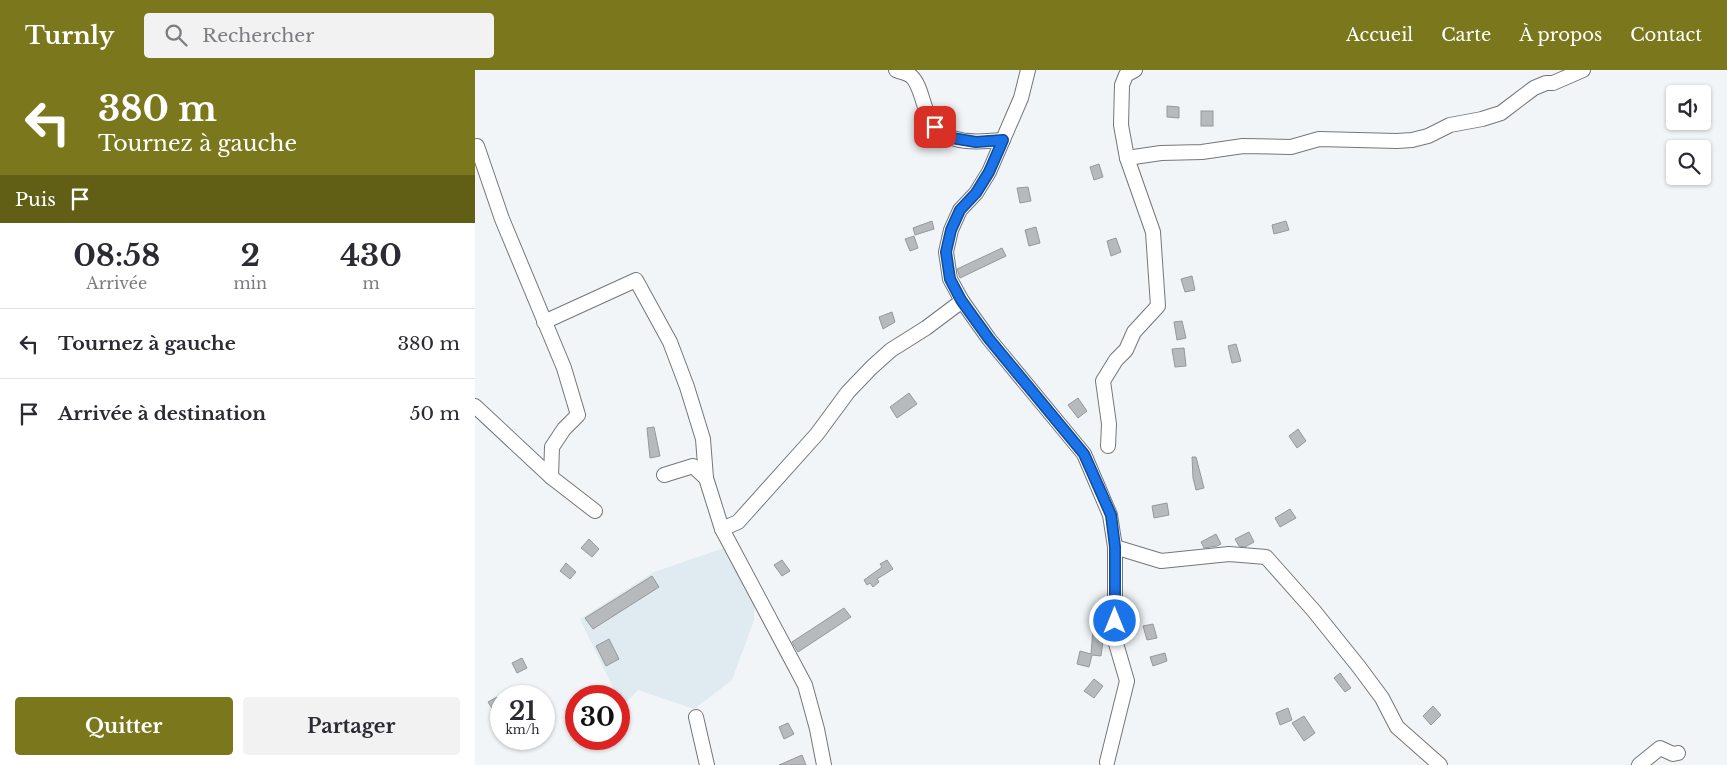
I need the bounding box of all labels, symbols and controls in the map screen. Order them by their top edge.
search box [144,13,494,58]
text: Turnly [25,21,114,50]
icon: search [162,21,190,49]
text: Rechercher [202,24,314,47]
text: Accueil [1346,24,1413,46]
text: Carte [1441,24,1491,46]
text: À propos [1519,24,1602,46]
text: Contact [1630,24,1702,46]
map controls [1666,85,1711,185]
button: sound [1666,85,1711,130]
text: 380 m [98,87,217,130]
icon: left [15,90,80,155]
pin [914,106,956,148]
icon: arrive [921,113,949,141]
text: Tournez à gauche [98,130,297,157]
button: search [1666,140,1711,185]
icon: arrive [66,185,94,213]
text: Puis [15,188,56,211]
text: 08:58 [73,237,160,274]
text: 2 [240,237,260,274]
text: 430 [340,237,402,274]
text: Arrivée [86,273,147,293]
text: min [233,273,267,293]
text: m [362,273,380,293]
icon: left [15,330,43,358]
text: Tournez à gauche [58,332,236,355]
text: 380 m [397,332,460,355]
icon: arrive [15,400,43,428]
text: Arrivée à destination [58,402,266,425]
text: 50 m [410,402,460,425]
position arrow [1088,594,1140,646]
speed limit sign: 30 [565,685,630,750]
text: 21 [509,696,536,727]
button: Quitter [15,697,233,755]
button: Partager [243,697,460,755]
text: km/h [505,722,540,737]

